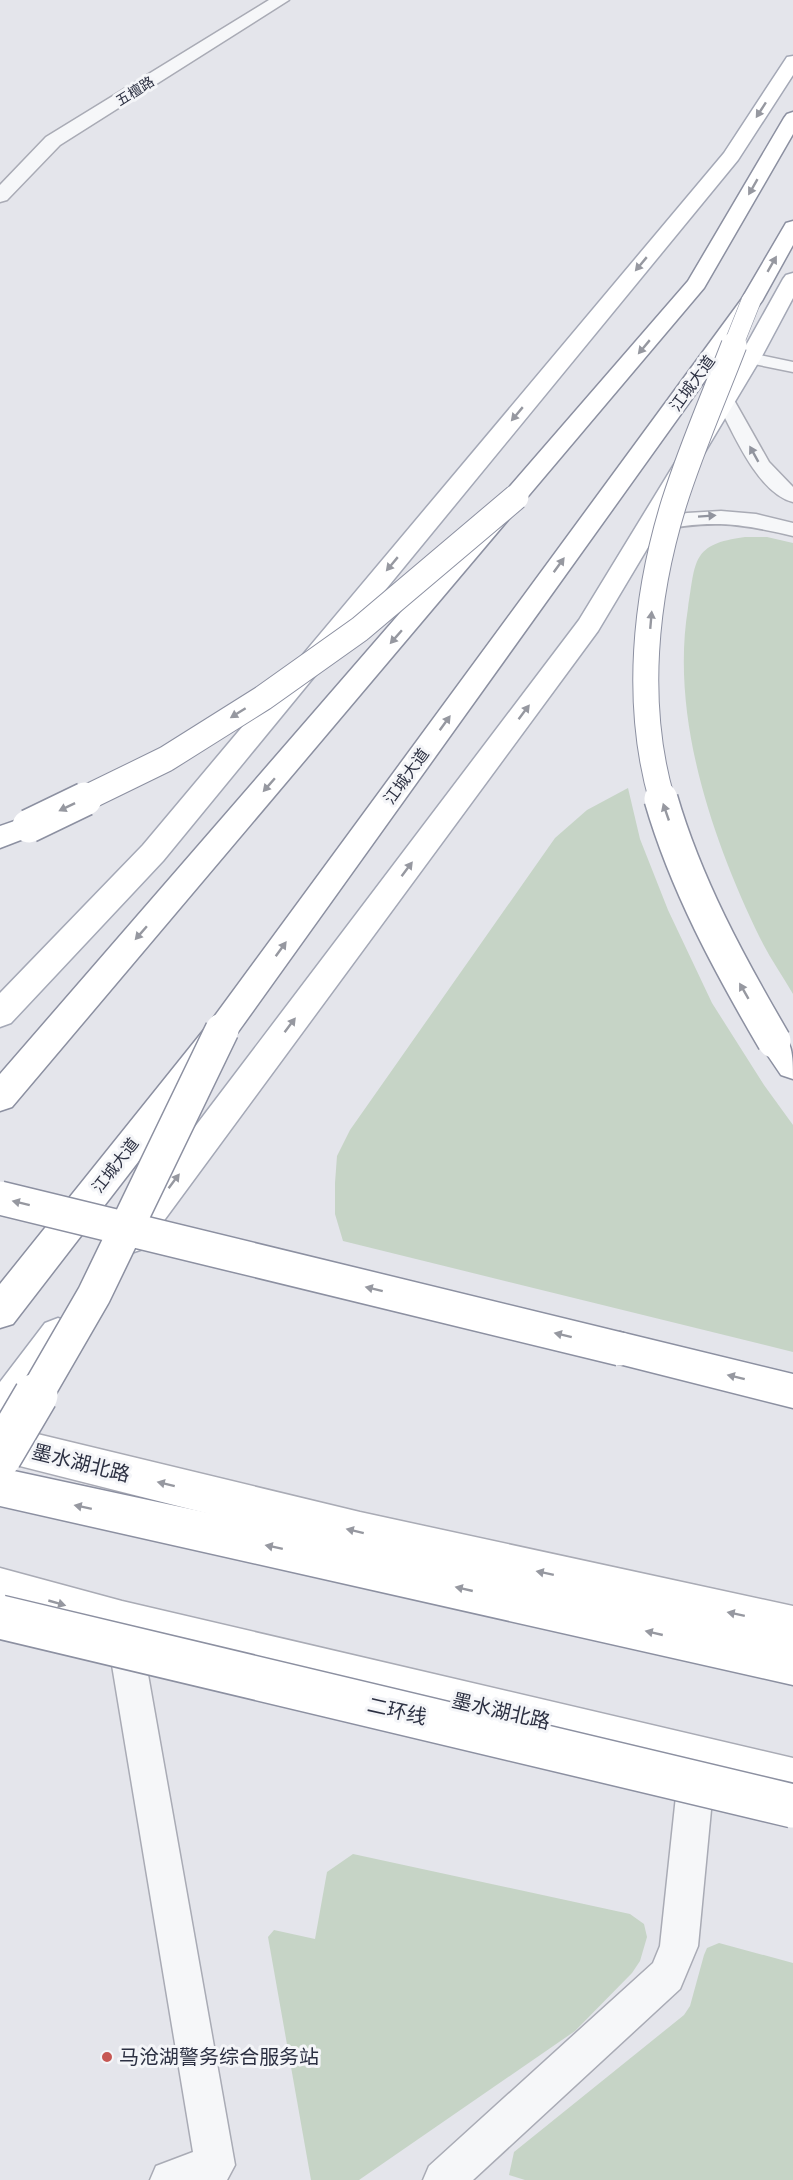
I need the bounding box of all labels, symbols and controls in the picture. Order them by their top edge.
street label: 五檀路 [113,73,157,109]
one-way arrow [756,102,767,118]
one-way arrow [748,179,759,195]
one-way arrow [767,255,777,272]
one-way arrow [635,256,648,272]
one-way arrow [638,339,651,354]
street label: 江城大道 [667,352,718,414]
one-way arrow [511,406,524,421]
one-way arrow [749,445,759,462]
one-way arrow [697,511,716,521]
one-way arrow [386,556,399,572]
one-way arrow [553,558,565,573]
one-way arrow [646,610,656,629]
one-way arrow [390,629,403,644]
one-way arrow [518,705,530,720]
one-way arrow [230,708,246,719]
one-way arrow [439,715,451,731]
street label: 江城大道 [381,745,432,807]
one-way arrow [262,777,275,793]
one-way arrow [59,802,76,812]
one-way arrow [661,803,671,821]
one-way arrow [401,861,413,876]
one-way arrow [135,925,148,941]
one-way arrow [275,941,287,957]
one-way arrow [740,982,750,999]
one-way arrow [284,1017,296,1032]
street label: 江城大道 [89,1135,142,1196]
one-way arrow [167,1173,179,1188]
one-way arrow [12,1198,30,1208]
one-way arrow [365,1283,383,1293]
one-way arrow [554,1329,573,1339]
one-way arrow [727,1371,745,1381]
street label: 墨水湖北路 [30,1441,132,1486]
one-way arrow [156,1479,175,1489]
one-way arrow [74,1501,92,1511]
one-way arrow [345,1526,364,1535]
one-way arrow [264,1542,283,1551]
one-way arrow [536,1567,555,1577]
one-way arrow [454,1584,473,1593]
one-way arrow [48,1599,66,1608]
one-way arrow [726,1609,745,1618]
one-way arrow [645,1627,663,1637]
street label: 墨水湖北路 [450,1690,552,1733]
street label: 二环线 [365,1695,428,1728]
place label: 马沧湖警务综合服务站 [119,2046,319,2068]
marker: 马沧湖警务综合服务站 [100,2050,114,2064]

